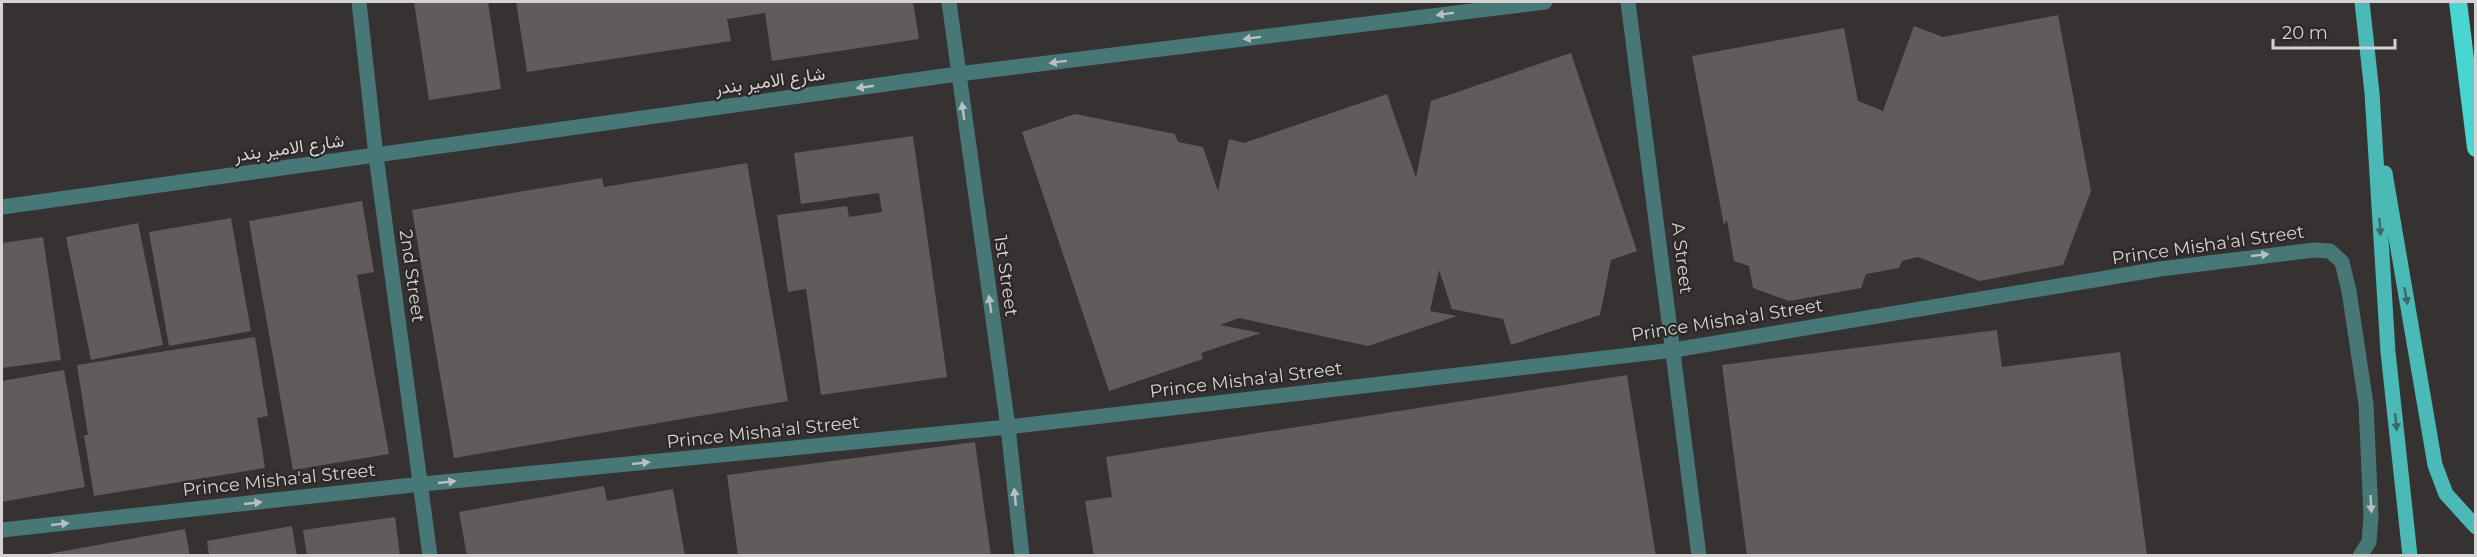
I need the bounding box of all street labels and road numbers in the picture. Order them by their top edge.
street label: شارع الامير بندر [713,62,827,101]
street label: شارع الامير بندر [232,129,346,168]
street label: A Street [1667,221,1697,295]
street label: Prince Misha'al Street [2110,221,2306,269]
street label: 2nd Street [395,228,429,324]
street label: 1st Street [989,234,1023,318]
street label: Prince Misha'al Street [1629,294,1825,346]
street label: Prince Misha'al Street [1148,357,1344,403]
street label: Prince Misha'al Street [665,411,861,453]
street label: Prince Misha'al Street [181,459,377,501]

